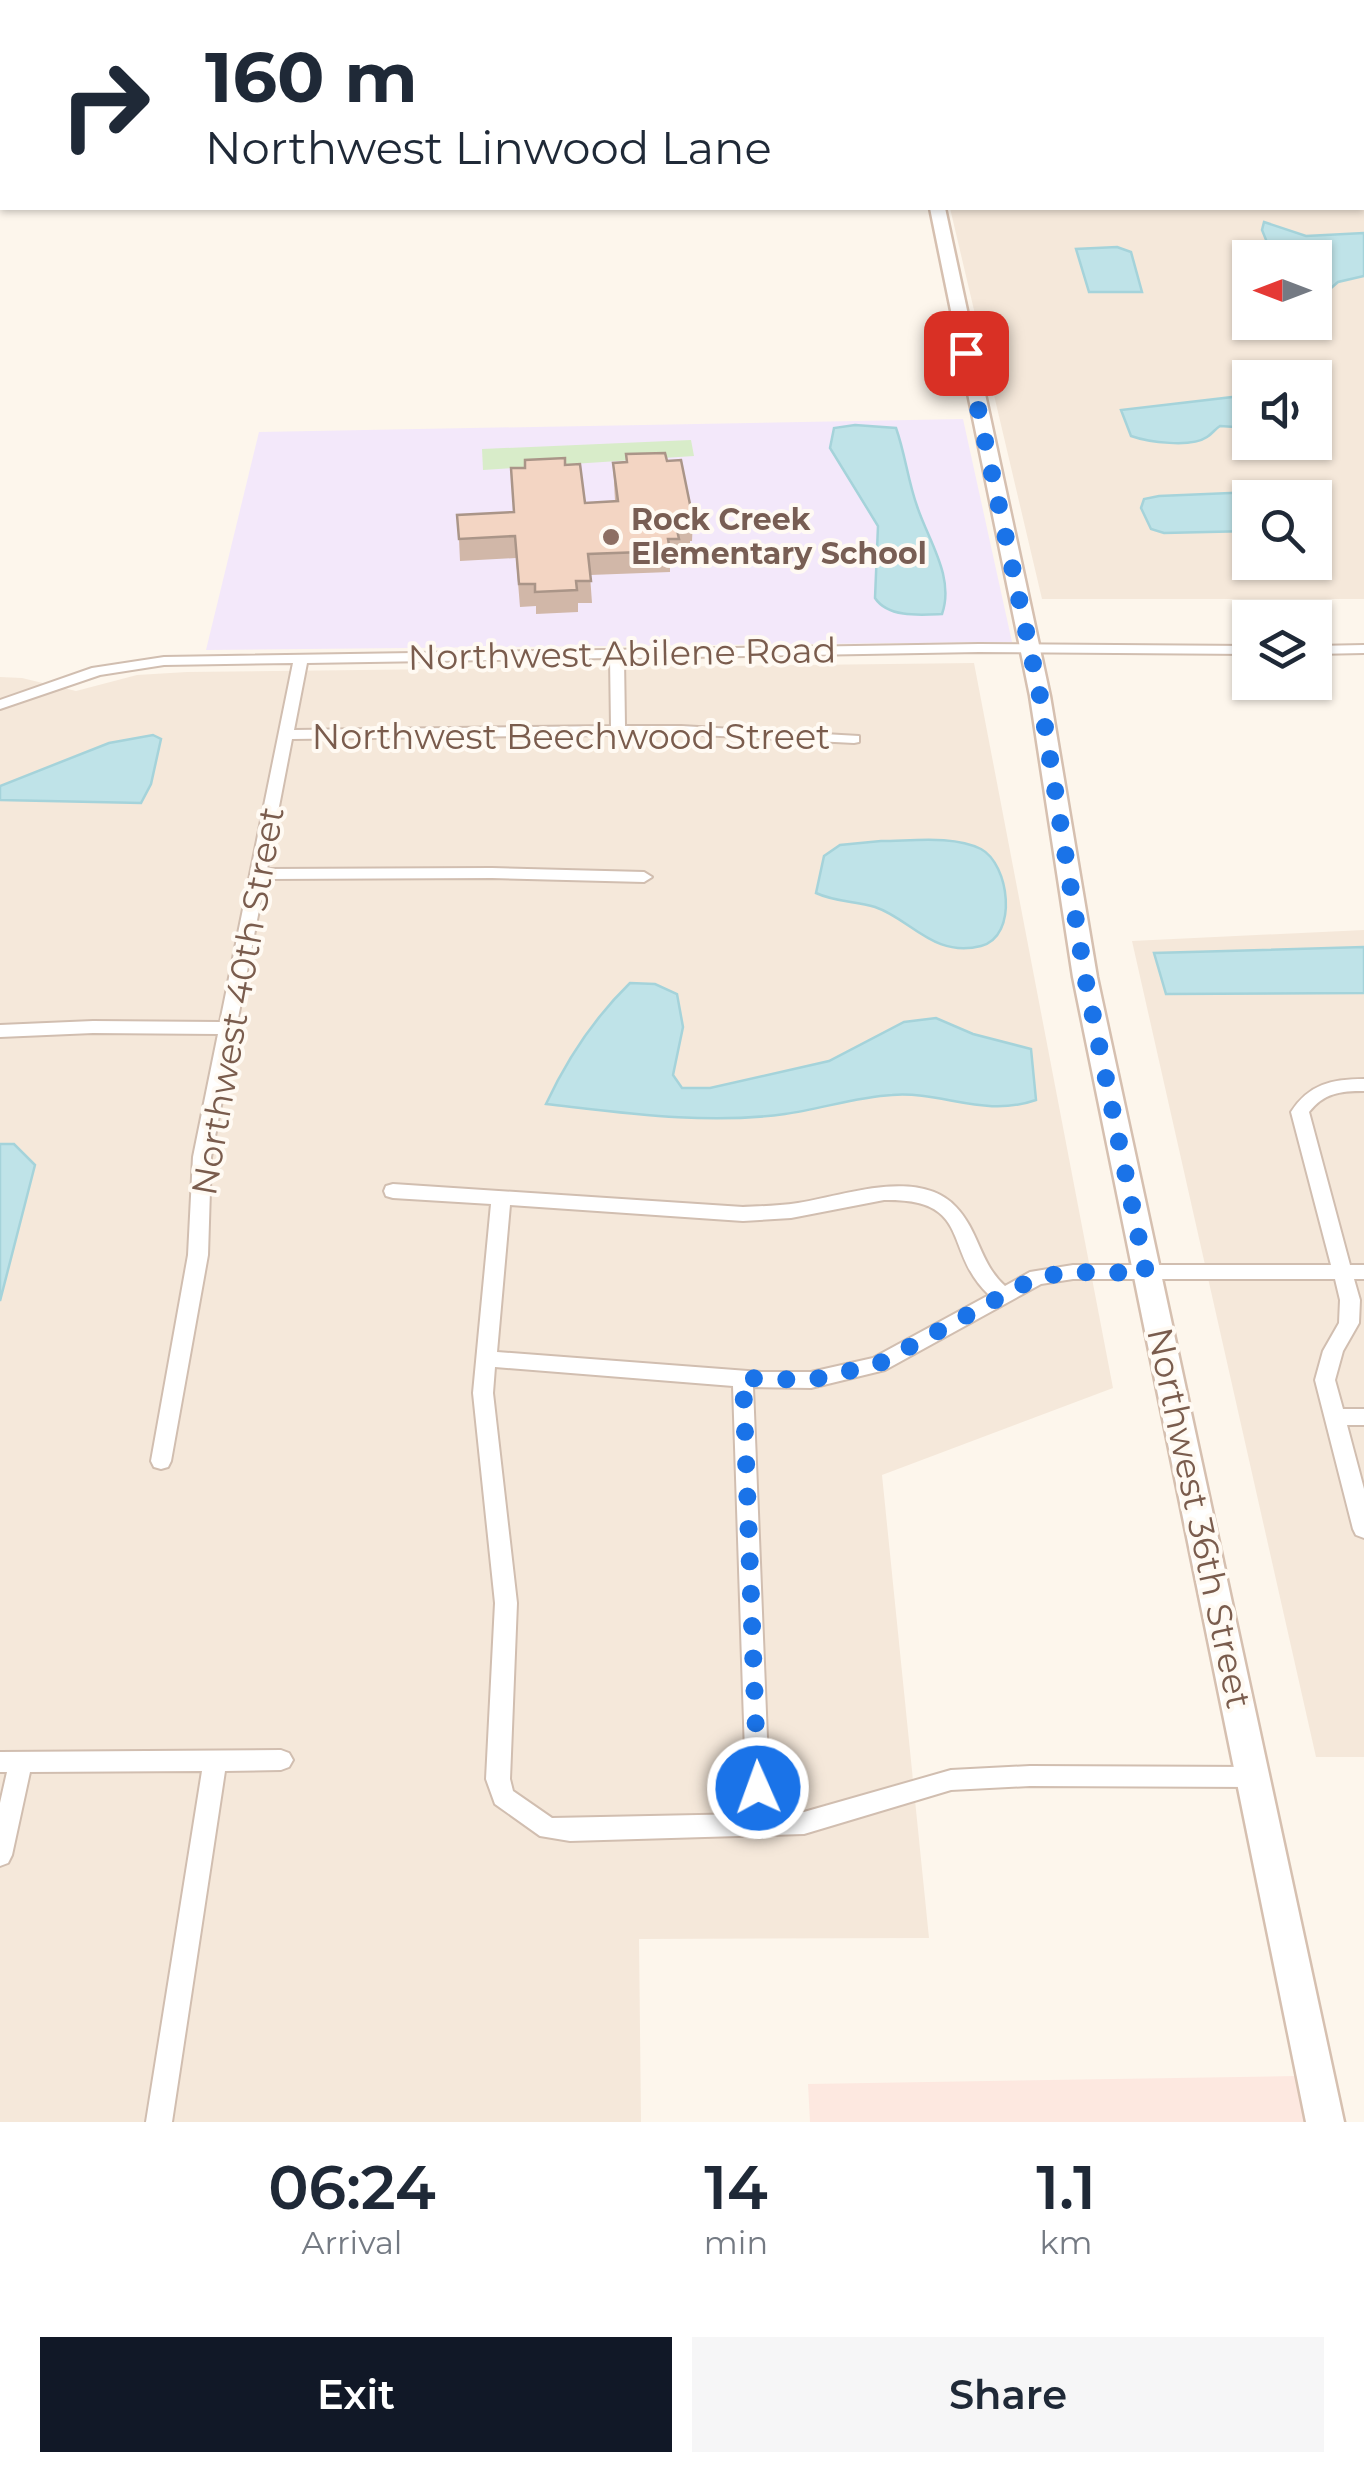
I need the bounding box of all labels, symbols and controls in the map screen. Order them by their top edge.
text: 160 m [205,34,418,120]
icon: right [40,40,170,170]
text: Northwest Linwood Lane [205,120,772,175]
north arrow [1232,240,1332,340]
map controls [1232,240,1332,700]
pin [924,311,1009,396]
icon: arrive [939,326,994,381]
button: sound [1232,360,1332,460]
button: search [1232,480,1332,580]
place label: Rock Creek Elementary School [631,501,927,572]
marker: Rock Creek Elementary School [600,526,622,548]
button: layers [1232,600,1332,700]
street label: Northwest Abilene Road [407,628,837,679]
street label: Northwest Beechwood Street [312,715,830,758]
street label: Northwest 40th Street [182,803,293,1199]
street label: Northwest 36th Street [1138,1324,1261,1712]
position arrow [706,1736,810,1840]
text: 06:24 [268,2151,436,2224]
text: 14 [704,2151,768,2224]
text: 1.1 [1036,2151,1096,2224]
text: Arrival [301,2223,402,2262]
text: min [704,2223,768,2262]
text: km [1040,2223,1092,2262]
button: Exit [40,2337,672,2452]
button: Share [692,2337,1324,2452]

